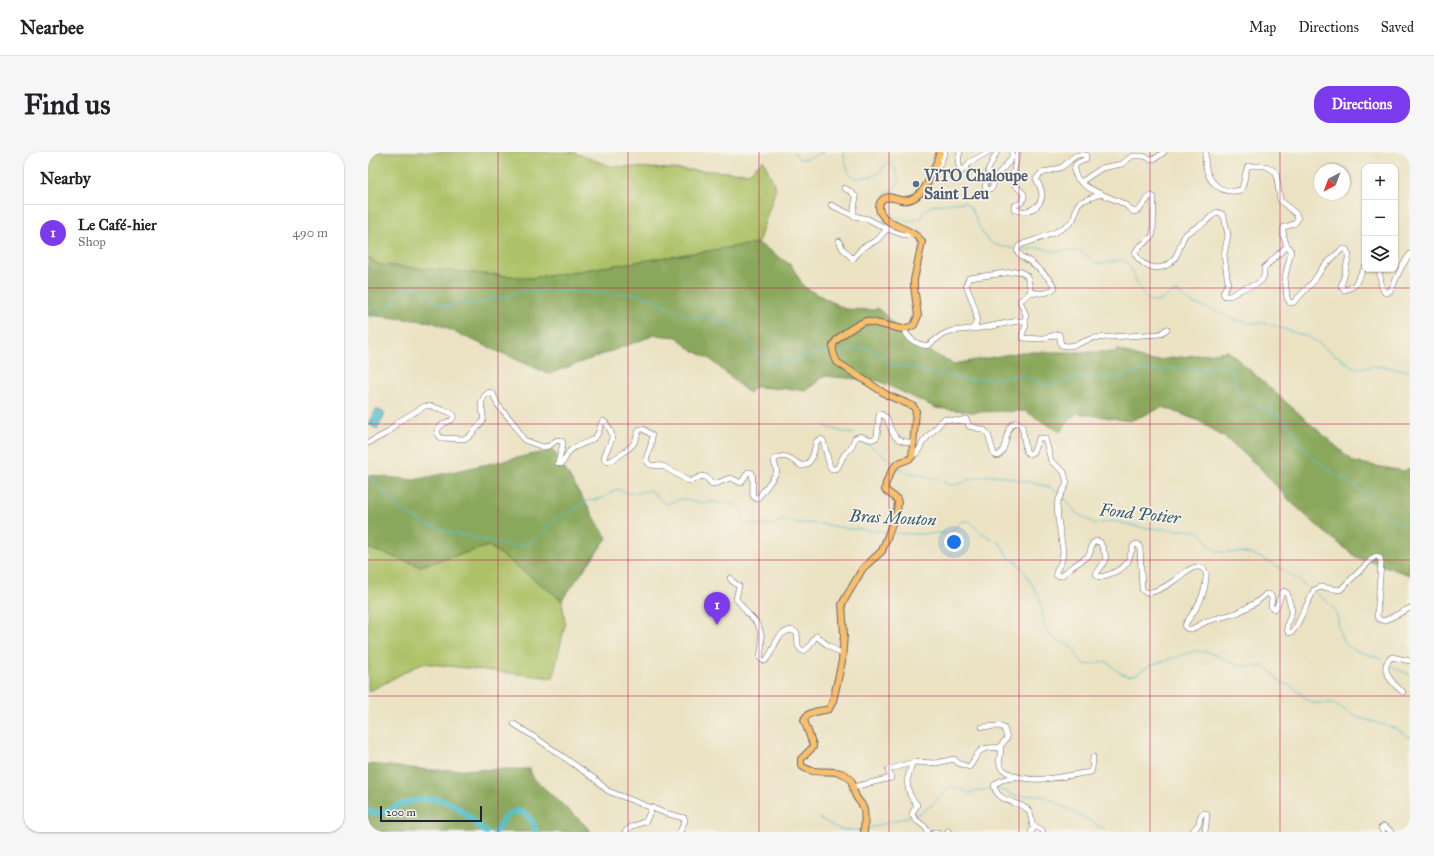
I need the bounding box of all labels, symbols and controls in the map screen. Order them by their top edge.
text: Nearbee [20,16,84,39]
text: Map [1249,19,1276,36]
text: Directions [1298,19,1359,36]
text: Saved [1381,19,1414,36]
button: Directions [1314,86,1410,123]
text: Find us [24,87,110,122]
north arrow [1314,164,1350,200]
map controls [1362,164,1398,272]
button: + [1362,164,1398,200]
place label: ViTO Chaloupe Saint Leu [923,166,1028,203]
text: Nearby [40,168,91,189]
marker: ViTO Chaloupe Saint Leu [911,179,921,189]
button: − [1362,200,1398,236]
text: Le Café-hier [78,216,157,234]
text: 1 [50,225,56,241]
text: 490 m [292,225,328,241]
text: Shop [78,234,106,250]
button: layers [1362,236,1398,272]
water label: Fond Potier [1097,499,1182,529]
water label: Bras Mouton [848,505,937,531]
your location [944,532,964,552]
pin: 1 [704,592,730,625]
scale bar [380,804,482,823]
text: 200 m [386,806,416,819]

